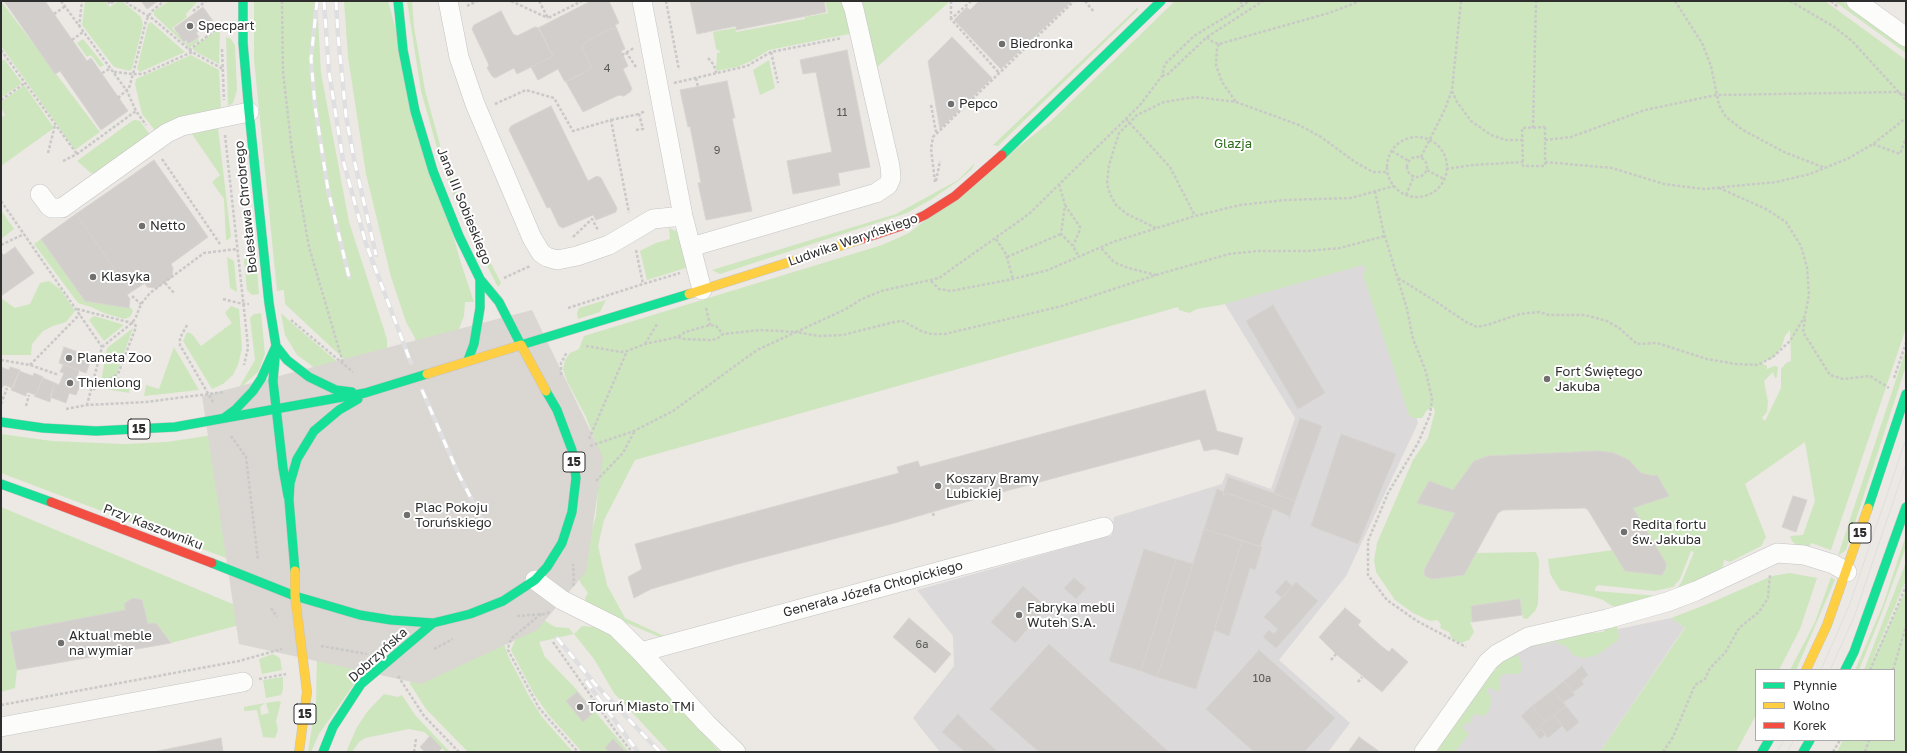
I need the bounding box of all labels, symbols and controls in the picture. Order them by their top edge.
place label: Specpart [198,18,255,34]
marker: Specpart [185,21,195,31]
place label: Biedronka [1010,36,1073,52]
marker: Biedronka [997,39,1007,49]
house number: 4 [604,62,610,76]
place label: Pepco [959,96,998,112]
marker: Pepco [946,99,956,109]
house number: 11 [837,106,847,120]
park label: Glazja [1214,136,1252,152]
street label: Bolesława Chrobrego [231,140,261,274]
house number: 9 [714,144,720,158]
street label: Jana III Sobieskiego [433,145,495,267]
street label: Ludwika Waryńskiego [786,210,920,270]
place label: Netto [150,218,185,234]
marker: Netto [137,221,147,231]
place label: Klasyka [101,269,150,285]
marker: Klasyka [88,272,98,282]
place label: Planeta Zoo [77,350,151,366]
marker: Planeta Zoo [64,353,74,363]
place label: Fort Świętego Jakuba [1555,364,1642,395]
marker: Fort Świętego Jakuba [1542,374,1552,384]
place label: Thienlong [78,375,141,391]
marker: Thienlong [65,378,75,388]
road number: 15 [128,419,150,439]
road number: 15 [563,452,585,472]
place label: Koszary Bramy Lubickiej [946,471,1039,502]
marker: Koszary Bramy Lubickiej [933,481,943,491]
place label: Plac Pokoju Toruńskiego [415,500,492,531]
street label: Przy Kaszowniku [101,501,205,553]
marker: Plac Pokoju Toruńskiego [402,510,412,520]
place label: Redita fortu św. Jakuba [1632,517,1706,548]
road number: 15 [1849,523,1871,543]
marker: Redita fortu św. Jakuba [1619,527,1629,537]
street label: Generała Józefa Chłopickiego [781,557,965,621]
place label: Fabryka mebli Wuteh S.A. [1027,600,1115,631]
marker: Fabryka mebli Wuteh S.A. [1014,610,1024,620]
street label: Dobrzyńska [345,625,411,685]
place label: Aktual meble na wymiar [69,628,152,659]
marker: Aktual meble na wymiar [56,638,66,648]
house number: 6a [916,638,928,652]
legend [1755,669,1895,741]
house number: 10a [1253,672,1271,686]
text: Płynnie [1793,678,1837,693]
text: Wolno [1793,698,1830,713]
place label: Toruń Miasto TMi [588,699,695,715]
marker: Toruń Miasto TMi [575,702,585,712]
road number: 15 [294,704,316,724]
text: Korek [1793,718,1827,733]

